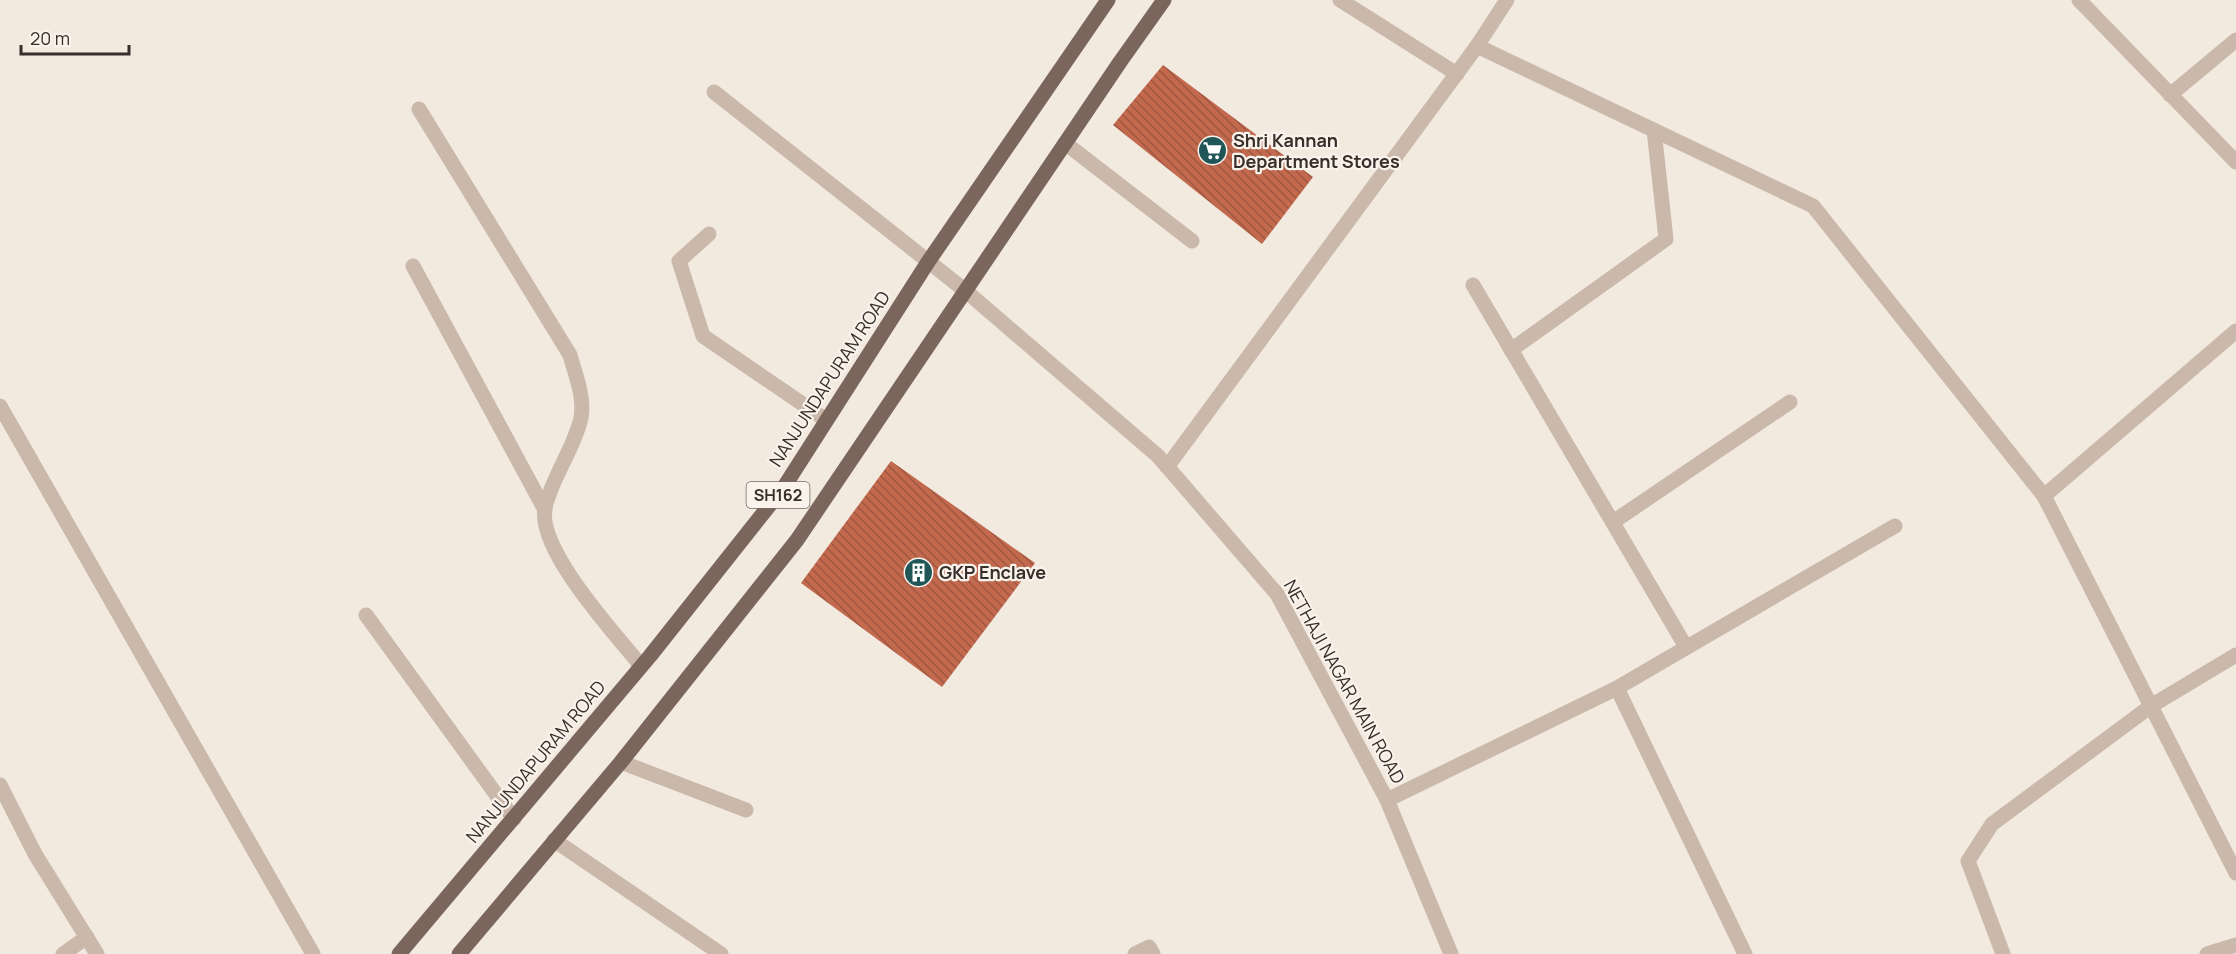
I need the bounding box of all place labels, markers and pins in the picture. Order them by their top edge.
place label: Shri Kannan Department Stores [1233,128,1400,173]
supermarket icon: Shri Kannan Department Stores [1196,135,1228,167]
building icon: GKP Enclave [902,557,934,589]
place label: GKP Enclave [939,560,1046,584]

